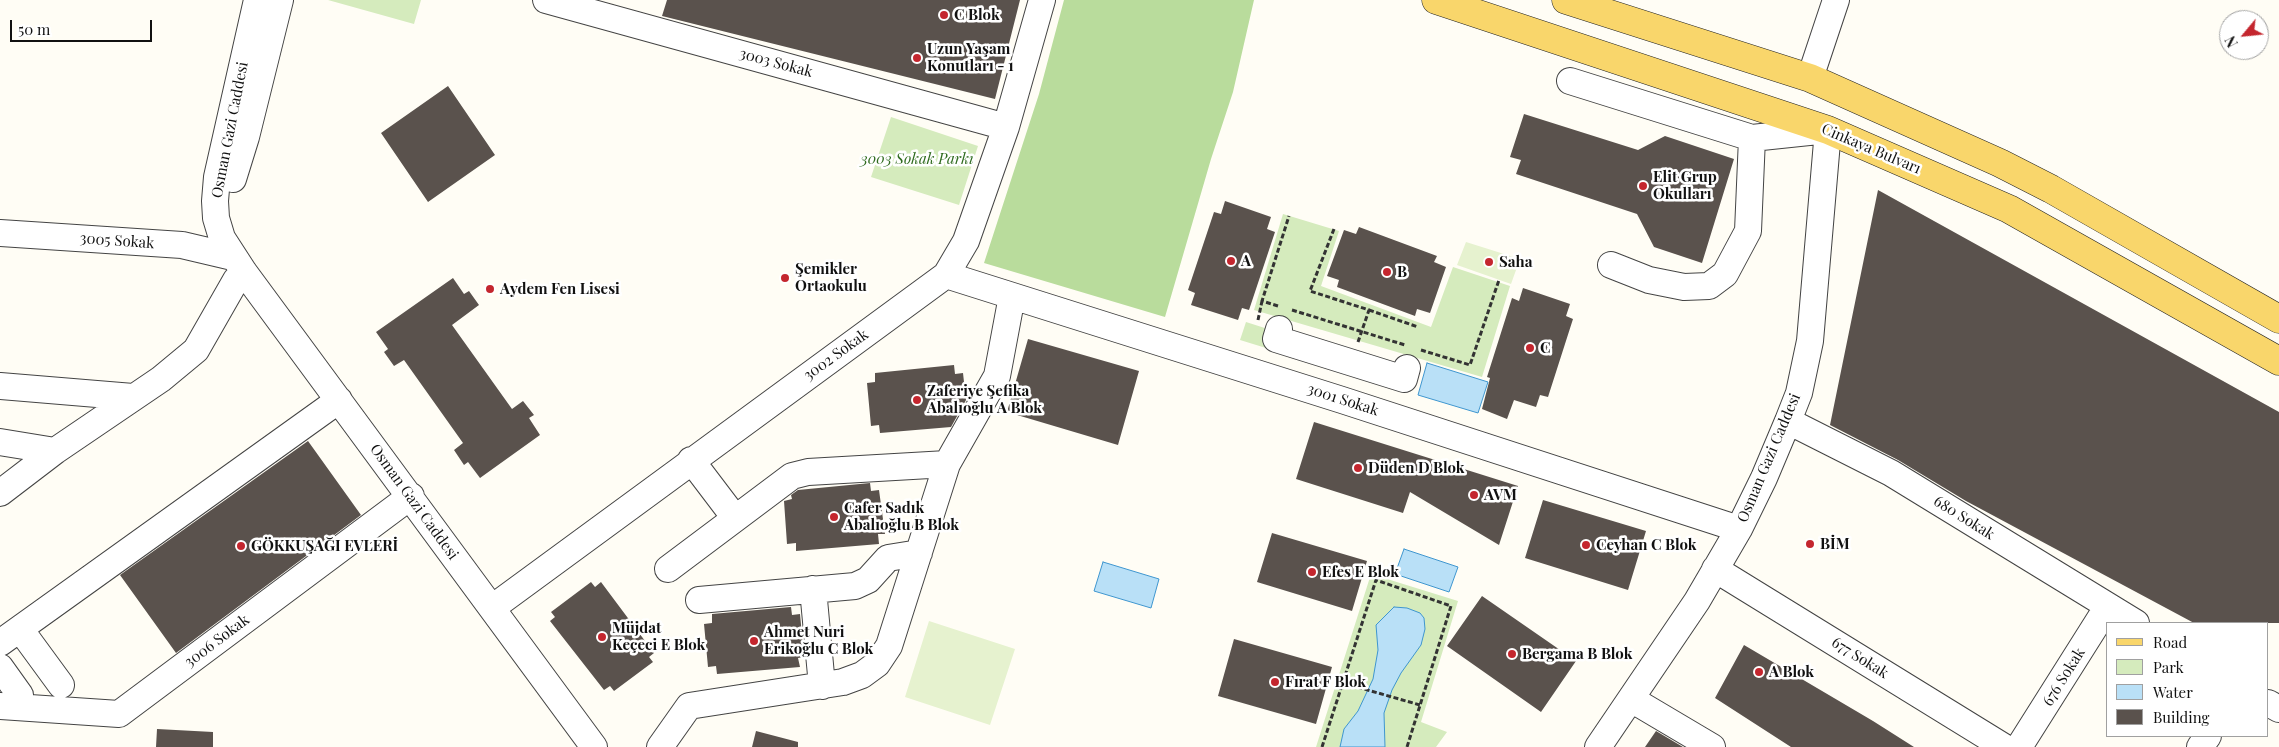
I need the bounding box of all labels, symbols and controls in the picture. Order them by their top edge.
place label: C Blok [954,6,1000,24]
marker: C Blok [938,9,950,21]
scale bar [12,10,155,42]
north arrow [2219,10,2269,60]
text: 50 m [18,19,50,39]
text: N [2220,33,2242,51]
place label: Uzun Yaşam Konutları - 1 [927,40,1014,75]
street label: 3003 Sokak [737,45,815,81]
marker: Uzun Yaşam Konutları - 1 [911,52,923,64]
street label: Osman Gazi Caddesi [208,60,252,200]
street label: Cinkaya Bulvarı [1819,120,1923,178]
park label: 3003 Sokak Parkı [861,150,973,168]
place label: Elit Grup Okulları [1653,168,1717,203]
marker: Elit Grup Okulları [1637,180,1649,192]
street label: 3005 Sokak [79,229,155,253]
place label: A [1241,252,1251,270]
place label: Saha [1499,253,1532,271]
marker: A [1225,255,1237,267]
marker: Saha [1483,256,1495,268]
place label: Şemikler Ortaokulu [795,260,867,295]
place label: B [1397,263,1407,281]
marker: B [1381,266,1393,278]
marker: Şemikler Ortaokulu [779,272,791,284]
place label: Aydem Fen Lisesi [500,280,620,298]
marker: Aydem Fen Lisesi [484,283,496,295]
street label: 3002 Sokak [800,325,872,385]
place label: C [1540,339,1551,357]
marker: C [1524,342,1536,354]
street label: 3001 Sokak [1305,380,1381,420]
place label: Zaferiye Şefika Abalıoğlu A Blok [927,382,1042,417]
street label: Osman Gazi Caddesi [1734,391,1804,525]
marker: Zaferiye Şefika Abalıoğlu A Blok [911,394,923,406]
street label: Osman Gazi Caddesi [366,441,462,563]
place label: Düden D Blok [1368,459,1465,477]
marker: Düden D Blok [1352,462,1364,474]
place label: AVM [1484,486,1517,504]
marker: AVM [1468,489,1480,501]
street label: 680 Sokak [1930,492,1998,544]
place label: Cafer Sadık Abalıoğlu B Blok [844,499,959,534]
marker: Cafer Sadık Abalıoğlu B Blok [828,511,840,523]
place label: BİM [1820,535,1850,553]
place label: Ceyhan C Blok [1596,536,1697,554]
place label: GÖKKUŞAĞI EVLERİ [251,537,398,555]
marker: BİM [1804,538,1816,550]
marker: Ceyhan C Blok [1580,539,1592,551]
marker: GÖKKUŞAĞI EVLERİ [235,540,247,552]
place label: Efes E Blok [1322,563,1399,581]
marker: Efes E Blok [1306,566,1318,578]
street label: 3006 Sokak [181,611,253,671]
place label: Müjdat Keçeci E Blok [612,619,705,654]
legend [2106,622,2269,737]
place label: Ahmet Nuri Erikoğlu C Blok [764,623,873,658]
marker: Müjdat Keçeci E Blok [596,631,608,643]
text: Road [2153,632,2187,652]
street label: 677 Sokak [1828,634,1892,682]
marker: Ahmet Nuri Erikoğlu C Blok [748,635,760,647]
place label: Bergama B Blok [1522,645,1632,663]
street label: 676 Sokak [2039,645,2089,709]
marker: Bergama B Blok [1506,648,1518,660]
text: Park [2153,657,2184,677]
place label: A Blok [1769,663,1814,681]
marker: A Blok [1753,666,1765,678]
place label: Fırat F Blok [1285,673,1366,691]
marker: Fırat F Blok [1269,676,1281,688]
text: Water [2153,682,2193,702]
text: Building [2153,707,2209,727]

